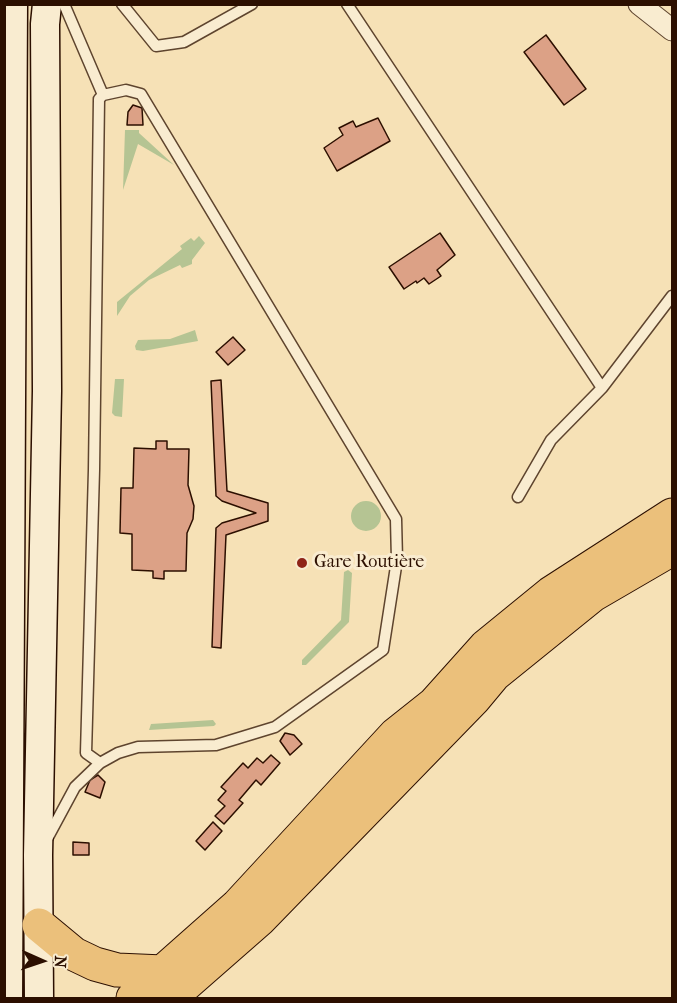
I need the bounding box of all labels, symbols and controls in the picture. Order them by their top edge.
place label: Gare Routière [314,552,424,574]
marker: Gare Routière [295,556,309,570]
north arrow [12,931,72,991]
text: N [51,955,70,969]

